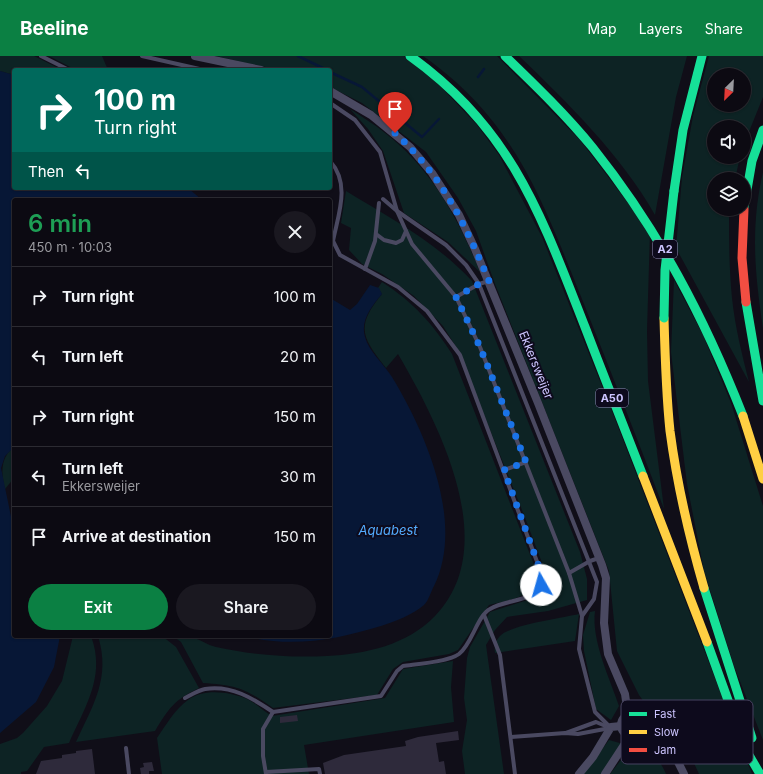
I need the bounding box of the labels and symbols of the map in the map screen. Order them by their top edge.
north arrow [707,68,751,112]
pin [378,92,412,133]
road number: A2 [653,240,677,258]
street label: Ekkersweijer [516,329,557,401]
road number: A50 [596,389,628,407]
water label: Aquabest [357,522,418,538]
position arrow [520,564,562,606]
legend [621,700,753,764]
text: Fast [654,707,676,721]
text: Slow [654,725,679,739]
text: Jam [654,743,676,757]

